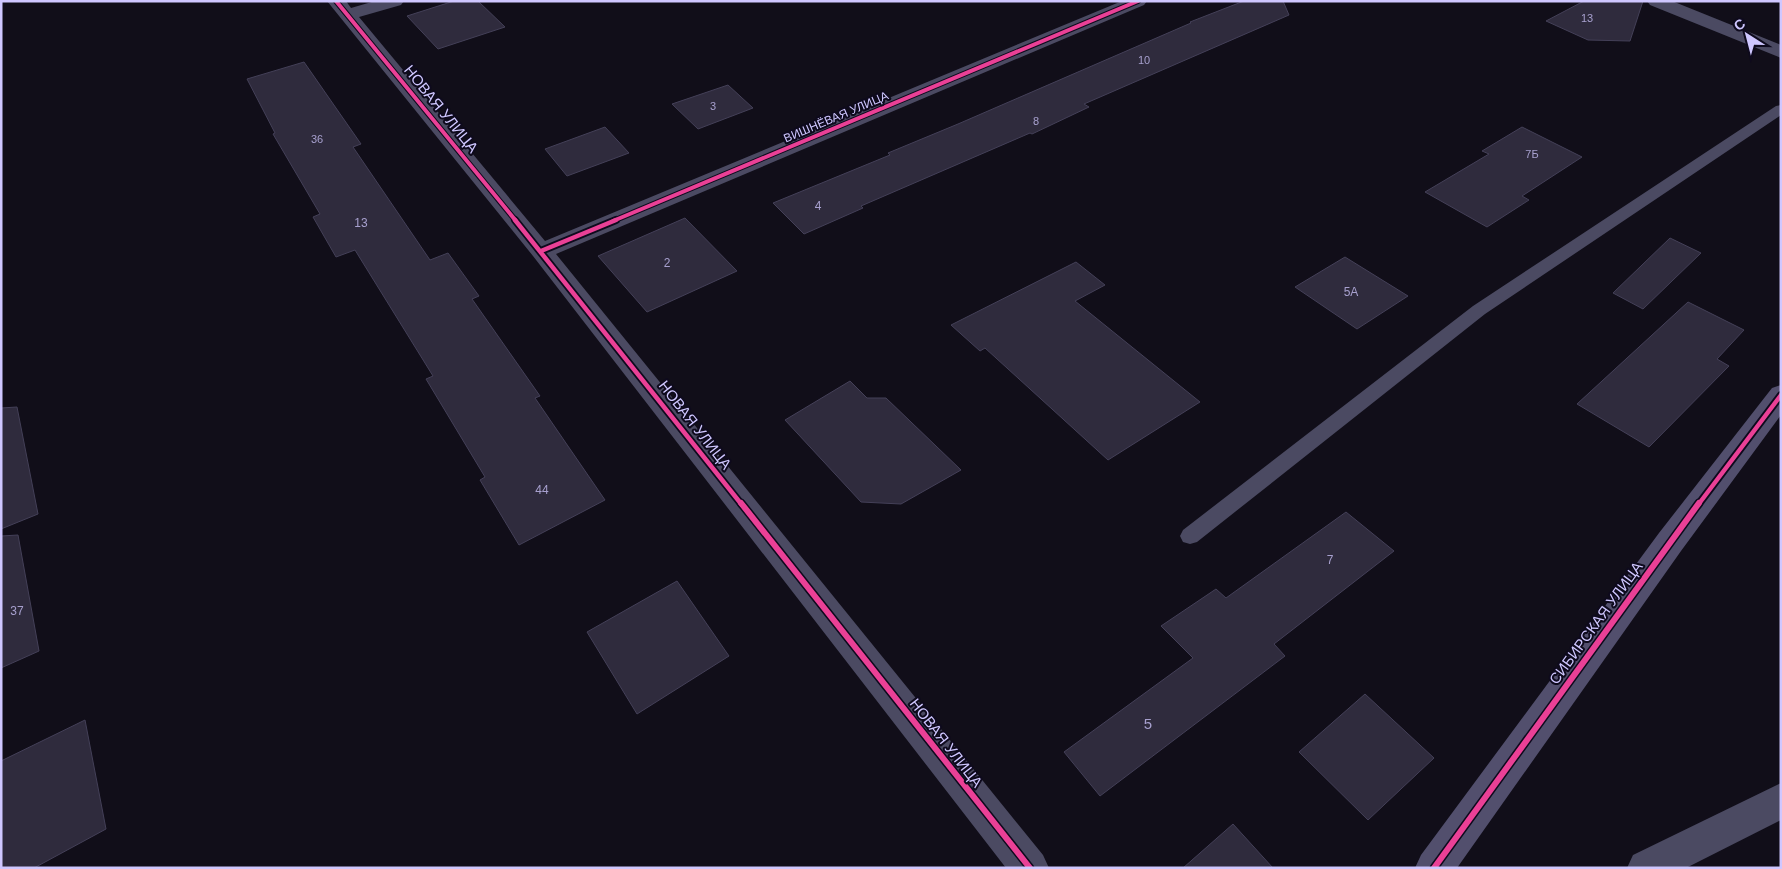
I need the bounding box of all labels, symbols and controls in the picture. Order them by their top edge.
north arrow [1722,10,1772,60]
house number: 13 [1581,12,1593,24]
text: С [1731,15,1748,34]
house number: 10 [1138,54,1150,66]
street label: НОВАЯ УЛИЦА [401,61,482,156]
street label: ВИШНЁВАЯ УЛИЦА [781,89,891,145]
house number: 3 [710,100,716,112]
house number: 8 [1033,115,1039,127]
house number: 36 [311,133,323,145]
house number: 7Б [1525,148,1539,160]
house number: 4 [815,199,822,213]
house number: 13 [354,216,368,230]
house number: 2 [664,256,671,270]
house number: 5А [1344,285,1358,299]
street label: НОВАЯ УЛИЦА [656,377,735,472]
house number: 44 [535,483,549,497]
house number: 7 [1327,553,1334,567]
street label: СИБИРСКАЯ УЛИЦА [1545,558,1646,687]
house number: 37 [10,604,24,618]
street label: НОВАЯ УЛИЦА [907,695,986,790]
house number: 5 [1144,715,1152,732]

